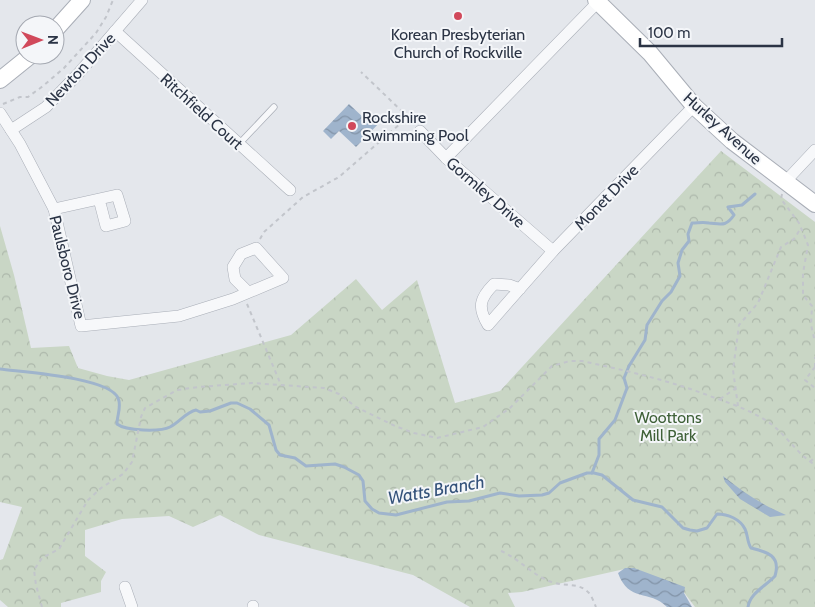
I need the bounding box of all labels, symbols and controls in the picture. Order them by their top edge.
marker: Korean Presbyterian Church of Rockville [452,10,464,22]
north arrow [15,15,65,65]
scale bar [640,15,782,47]
text: 100 m [648,24,690,42]
place label: Korean Presbyterian Church of Rockville [391,25,525,62]
street label: Newton Drive [41,28,119,110]
street label: Ritchfield Court [157,69,247,154]
street label: Hurley Avenue [680,88,766,168]
place label: Rockshire Swimming Pool [362,108,469,145]
marker: Rockshire Swimming Pool [346,120,358,132]
street label: Gormley Drive [442,153,529,232]
street label: Monet Drive [570,161,642,234]
street label: Paulsboro Drive [45,213,90,321]
park label: Woottons Mill Park [634,408,702,445]
water label: Watts Branch [386,471,486,509]

